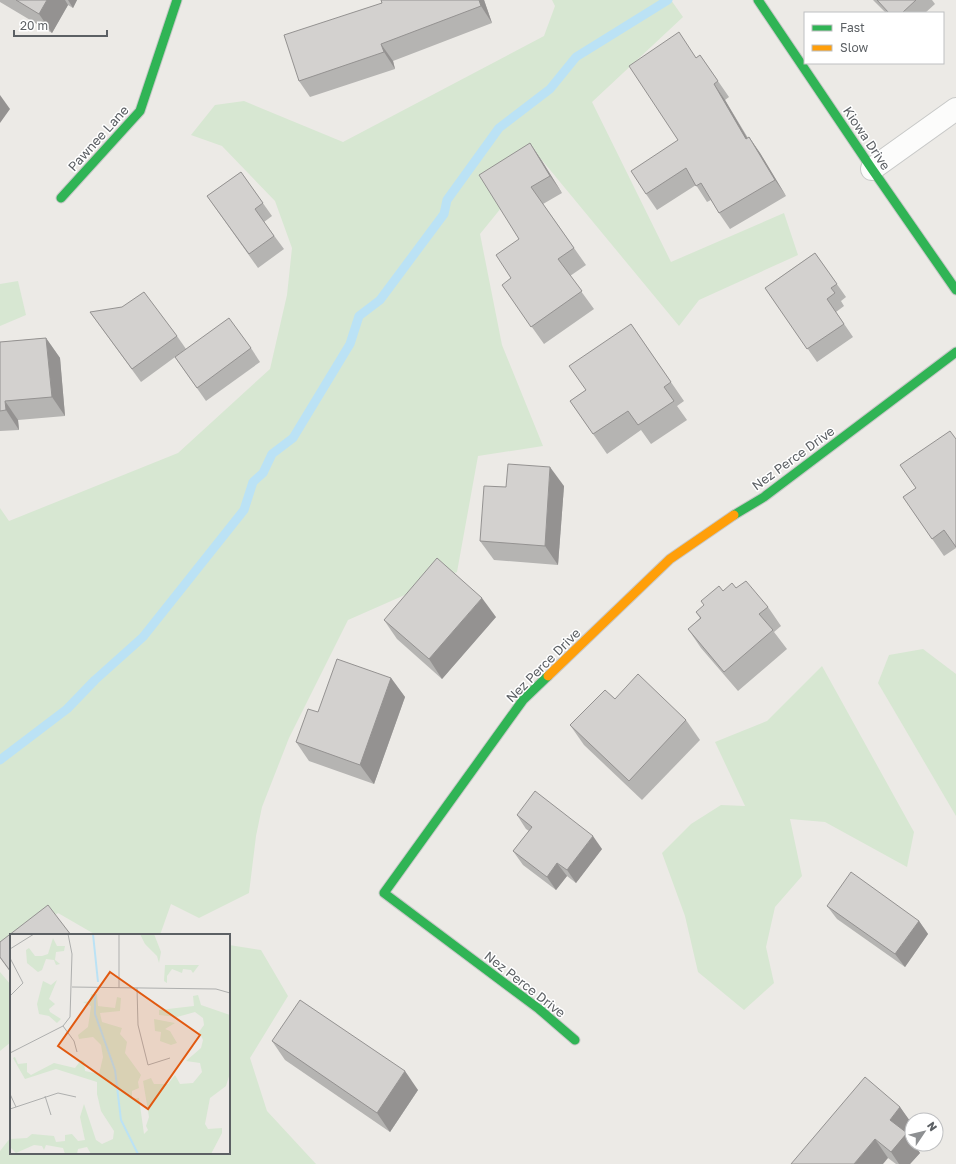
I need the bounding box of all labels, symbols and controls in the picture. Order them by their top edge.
scale bar [14,12,107,38]
legend [804,12,944,64]
text: 20 m [20,18,48,33]
text: Fast [840,20,865,35]
text: Slow [840,40,868,55]
street label: Pawnee Lane [64,102,132,174]
street label: Kiowa Drive [840,103,894,173]
street label: Nez Perce Drive [749,423,837,493]
street label: Nez Perce Drive [503,625,583,705]
inset map [10,934,230,1154]
street label: Nez Perce Drive [481,947,569,1021]
north arrow [904,1112,944,1152]
text: N [925,1119,940,1133]

